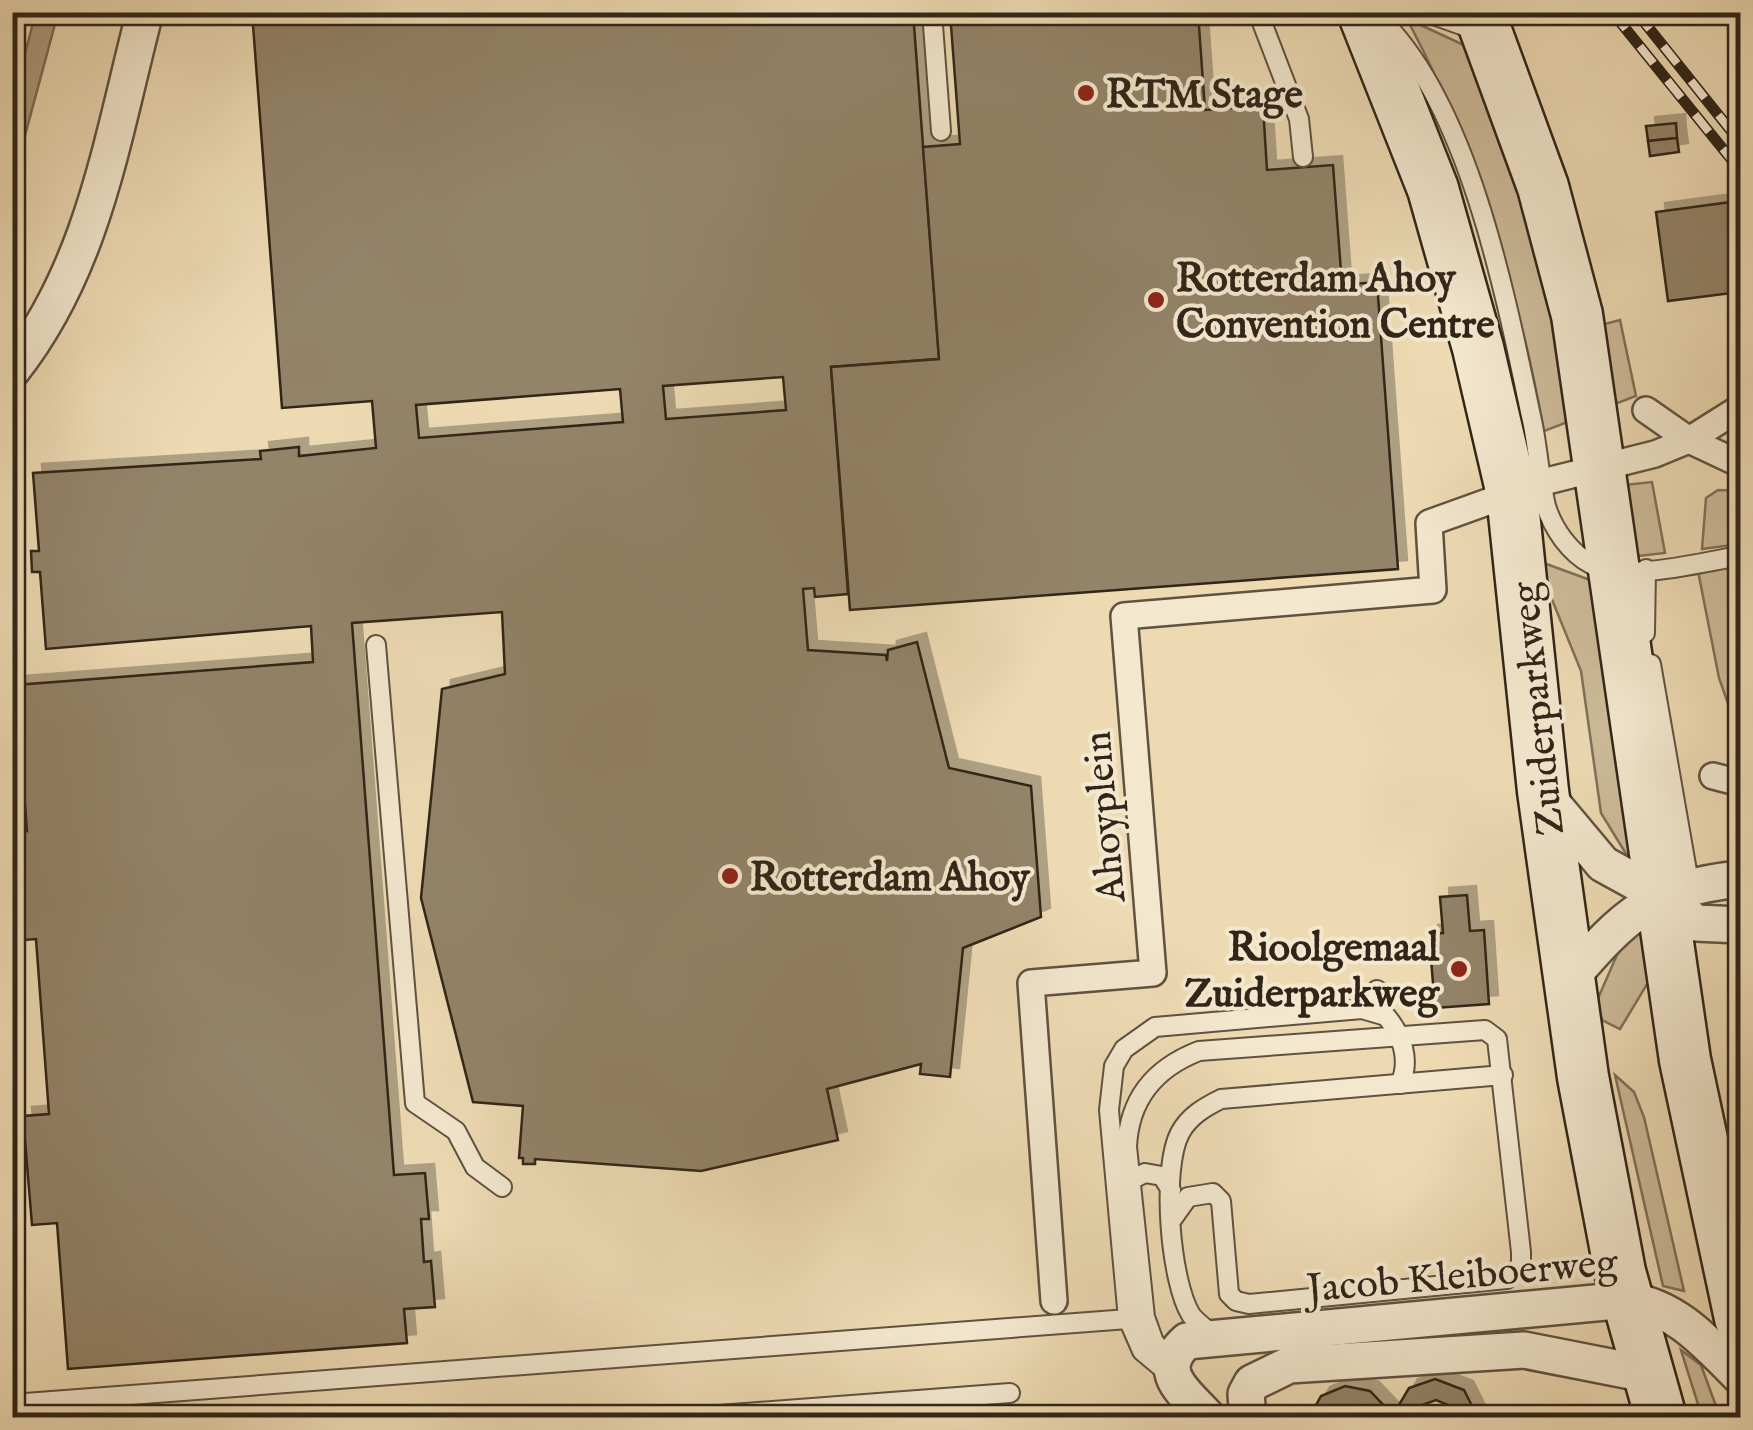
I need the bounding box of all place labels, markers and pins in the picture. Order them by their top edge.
place label: RTM Stage [1106,71,1303,122]
marker: RTM Stage [1075,82,1097,104]
place label: Rotterdam Ahoy Convention Centre [1176,255,1495,352]
marker: Rotterdam Ahoy Convention Centre [1145,289,1167,311]
place label: Rotterdam Ahoy [750,854,1031,905]
marker: Rotterdam Ahoy [719,865,741,887]
place label: Rioolgemaal Zuiderparkweg [1184,924,1440,1021]
marker: Rioolgemaal Zuiderparkweg [1448,958,1470,980]

